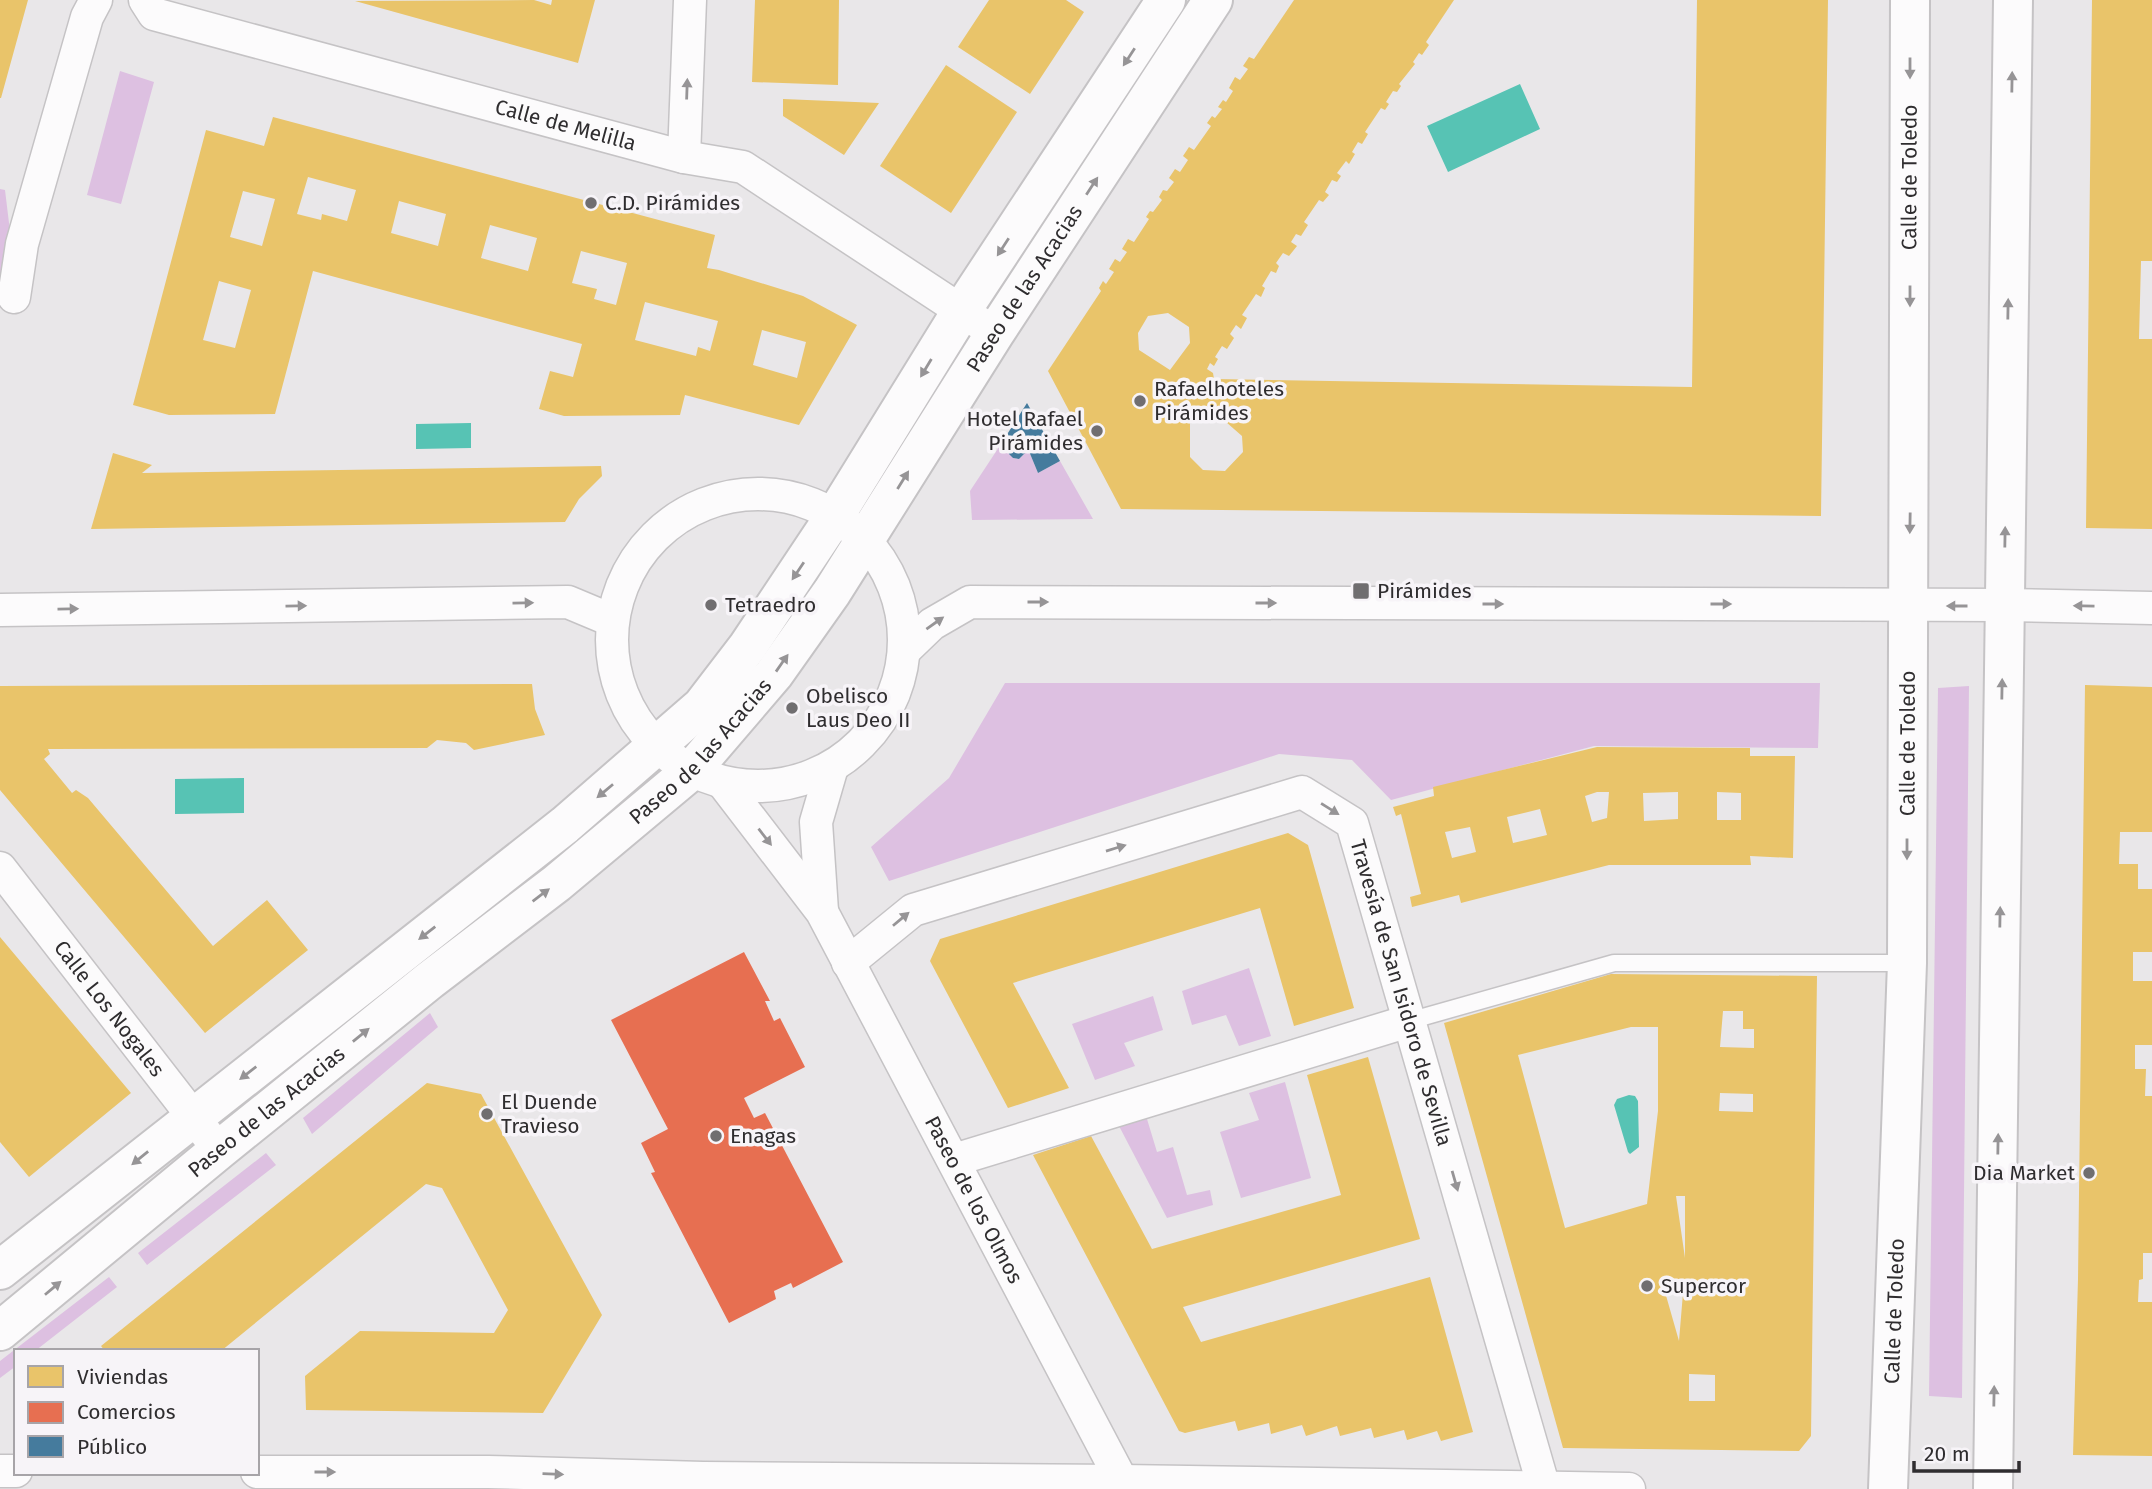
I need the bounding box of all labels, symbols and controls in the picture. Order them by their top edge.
one-way arrow [1122,47,1135,67]
one-way arrow [1904,57,1916,79]
one-way arrow [2006,70,2017,92]
one-way arrow [681,78,693,100]
street label: Calle de Melilla [492,94,639,157]
street label: Calle de Toledo [1896,104,1923,250]
one-way arrow [1085,176,1098,196]
place label: C.D. Pirámides [605,190,740,216]
marker: C.D. Pirámides [583,195,599,211]
street label: Paseo de las Acacias [961,200,1088,377]
one-way arrow [996,238,1010,256]
one-way arrow [1904,285,1916,307]
one-way arrow [2003,298,2014,320]
one-way arrow [920,358,933,378]
place label: Rafaelhoteles Pirámides [1154,376,1284,426]
marker: Rafaelhoteles Pirámides [1132,393,1148,409]
place label: Hotel Rafael Pirámides [967,406,1083,456]
marker: Hotel Rafael Pirámides [1089,423,1105,439]
one-way arrow [896,471,909,490]
one-way arrow [1904,512,1916,534]
one-way arrow [1999,525,2011,547]
one-way arrow [792,561,805,580]
place label: Pirámides [1377,578,1472,604]
marker: Pirámides [1351,581,1371,601]
place label: Tetraedro [725,592,816,618]
one-way arrow [1028,596,1050,608]
one-way arrow [512,597,534,609]
marker: Tetraedro [703,597,719,613]
one-way arrow [1255,597,1277,609]
one-way arrow [1483,598,1505,609]
one-way arrow [1710,598,1732,610]
one-way arrow [285,600,307,612]
one-way arrow [1945,600,1967,612]
one-way arrow [2073,601,2095,612]
one-way arrow [57,603,79,615]
one-way arrow [926,616,945,630]
one-way arrow [775,654,789,672]
street label: Calle de Toledo [1894,670,1921,816]
street label: Paseo de las Acacias [624,673,777,830]
one-way arrow [1997,678,2008,700]
place label: Obelisco Laus Deo II [806,683,910,733]
marker: Obelisco Laus Deo II [784,700,800,716]
one-way arrow [596,783,613,798]
one-way arrow [1321,802,1339,816]
one-way arrow [758,827,773,845]
street label: Travesía de San Isidoro de Sevilla [1344,836,1458,1149]
one-way arrow [1901,838,1913,860]
one-way arrow [1106,843,1127,853]
one-way arrow [532,889,550,903]
one-way arrow [1995,906,2006,928]
one-way arrow [892,912,910,927]
one-way arrow [418,926,436,940]
street label: Calle Los Nogales [48,935,170,1082]
one-way arrow [352,1028,370,1043]
street label: Paseo de las Acacias [183,1041,350,1183]
one-way arrow [239,1066,257,1081]
place label: El Duende Travieso [501,1089,597,1139]
marker: El Duende Travieso [479,1106,495,1122]
street label: Paseo de los Olmos [919,1112,1028,1288]
place label: Enagas [730,1123,796,1149]
marker: Enagas [708,1128,724,1144]
one-way arrow [1992,1133,2003,1155]
one-way arrow [132,1151,150,1166]
place label: Dia Market [1973,1160,2075,1186]
marker: Dia Market [2081,1165,2097,1181]
one-way arrow [1451,1171,1461,1192]
street label: Calle de Toledo [1879,1238,1910,1385]
place label: Supercor [1661,1273,1746,1299]
marker: Supercor [1639,1278,1655,1294]
one-way arrow [44,1281,61,1296]
legend [14,1349,259,1475]
text: Viviendas [77,1364,168,1390]
one-way arrow [1989,1385,2000,1407]
text: Comercios [77,1399,176,1425]
scale bar [1914,1430,2019,1474]
text: Público [77,1434,147,1460]
text: 20 m [1924,1441,1970,1467]
one-way arrow [315,1466,337,1478]
one-way arrow [542,1468,564,1479]

